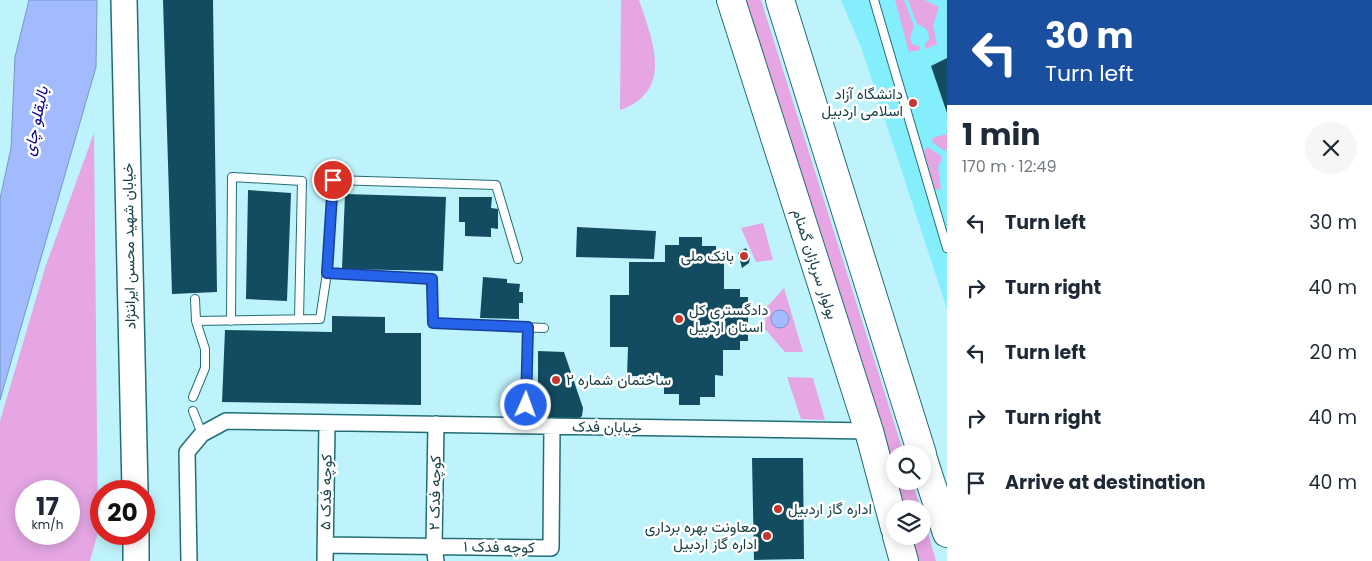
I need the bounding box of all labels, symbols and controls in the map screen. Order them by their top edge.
text: 30 m [1045,11,1133,60]
icon: left [962,20,1027,85]
text: Turn left [1045,58,1133,89]
water label: بالیقلو چای [17,83,54,158]
place label: دانشگاه آزاد اسلامی اردبیل [822,83,903,121]
marker: دانشگاه آزاد اسلامی اردبیل [907,97,919,109]
text: 1 min [962,113,1040,156]
button: close [1305,122,1357,174]
text: 170 m · 12:49 [962,155,1056,178]
pin [312,159,354,201]
street label: خیابان شهید محسن ایراننژاد [117,163,140,329]
icon: arrive [319,166,347,194]
street label: بولوار سربازان گمنام [788,206,843,322]
icon: left [962,209,990,237]
text: Turn left [1005,209,1086,236]
text: 30 m [1309,209,1357,236]
place label: بانک ملی [681,245,734,266]
marker: بانک ملی [738,250,750,262]
icon: right [962,274,990,302]
text: Turn right [1005,274,1101,301]
text: 40 m [1308,274,1357,301]
place label: دادگستری کل استان اردبیل [689,299,768,337]
marker: دادگستری کل استان اردبیل [673,313,685,325]
icon: left [962,339,990,367]
text: Turn left [1005,339,1086,366]
text: 20 m [1309,339,1357,366]
place label: ساختمان شماره ۲ [566,369,671,390]
marker: ساختمان شماره ۲ [550,374,562,386]
position arrow [499,378,551,430]
icon: right [962,404,990,432]
text: Turn right [1005,404,1101,431]
text: 40 m [1308,404,1357,431]
street label: خیابان فدک [572,415,642,438]
map controls [886,445,931,545]
button: search [886,445,931,490]
street label: کوچه فدک ۵ [314,454,337,530]
street label: کوچه فدک ۲ [423,455,446,531]
icon: arrive [962,469,990,497]
text: Arrive at destination [1005,469,1206,496]
text: 40 m [1308,469,1357,496]
speed limit sign: 20 [90,480,155,545]
text: 17 [36,489,59,524]
place label: اداره گاز اردبیل [788,498,872,519]
button: layers [886,500,931,545]
marker: اداره گاز اردبیل [772,503,784,515]
text: km/h [32,516,63,533]
place label: معاونت بهره برداری اداره گاز اردبیل [645,516,757,554]
marker: معاونت بهره برداری اداره گاز اردبیل [761,530,773,542]
street label: کوچه فدک ۱ [463,535,535,558]

